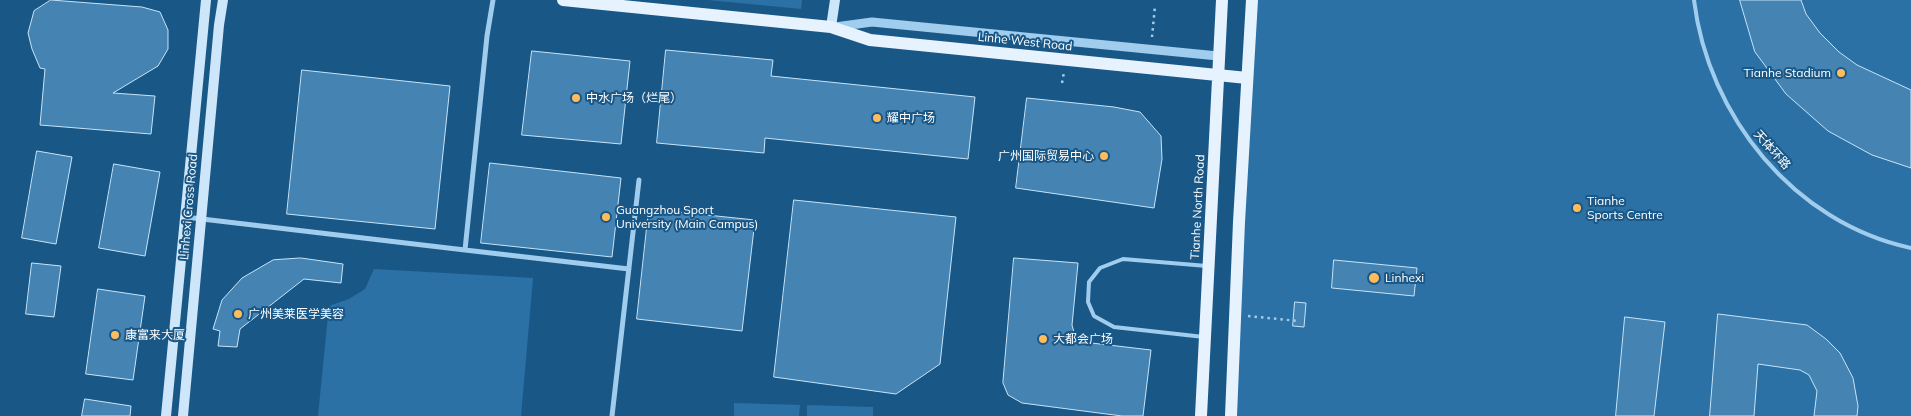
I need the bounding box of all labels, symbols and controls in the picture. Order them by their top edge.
street label: Linhe West Road [977,30,1073,54]
place label: Tianhe Stadium [1744,66,1831,80]
marker: Tianhe Stadium [1835,67,1847,79]
place label: 中水广场（烂尾） [586,91,682,105]
marker: 中水广场（烂尾） [570,92,582,104]
place label: 耀中广场 [887,111,935,125]
marker: 耀中广场 [871,112,883,124]
street label: 天体环路 [1751,127,1793,173]
place label: 广州国际贸易中心 [998,149,1094,163]
marker: 广州国际贸易中心 [1098,150,1110,162]
street label: Linhexi Cross Road [177,154,201,260]
street label: Tianhe North Road [1188,154,1208,260]
place label: Tianhe Sports Centre [1587,194,1663,222]
marker: Tianhe Sports Centre [1571,202,1583,214]
place label: Guangzhou Sport University (Main Campus) [616,203,758,231]
marker: Guangzhou Sport University (Main Campus) [600,211,612,223]
marker: Linhexi [1367,271,1381,285]
place label: Linhexi [1385,271,1424,285]
place label: 广州美莱医学美容 [248,307,344,321]
marker: 广州美莱医学美容 [232,308,244,320]
place label: 康富来大厦 [125,328,185,342]
marker: 康富来大厦 [109,329,121,341]
place label: 大都会广场 [1053,332,1113,346]
marker: 大都会广场 [1037,333,1049,345]

